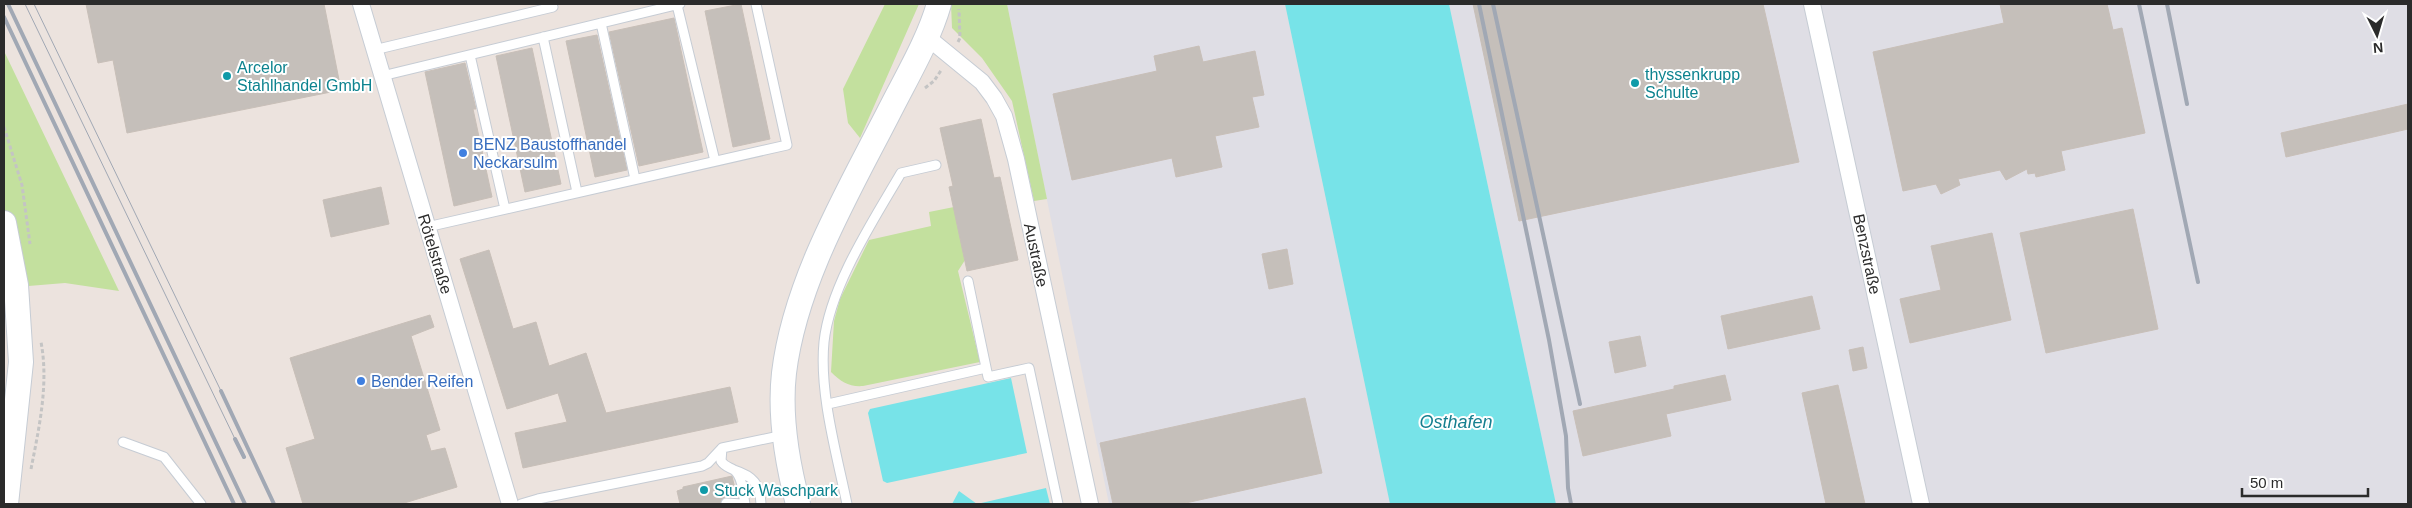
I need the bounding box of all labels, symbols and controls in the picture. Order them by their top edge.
north arrow [2352,10,2402,60]
text: N [2372,40,2384,56]
place label: Arcelor Stahlhandel GmbH [237,59,372,94]
place label: thyssenkrupp Schulte [1645,66,1740,101]
marker: Arcelor Stahlhandel GmbH [221,70,233,82]
marker: thyssenkrupp Schulte [1629,77,1641,89]
place label: BENZ Baustoffhandel Neckarsulm [473,136,627,171]
marker: BENZ Baustoffhandel Neckarsulm [457,147,469,159]
street label: Rötelstraße [415,212,455,296]
street label: Benzstraße [1850,212,1884,296]
street label: Austraße [1021,221,1051,289]
place label: Bender Reifen [371,373,473,390]
marker: Bender Reifen [355,375,367,387]
water label: Osthafen [1419,412,1493,432]
scale bar [2242,466,2368,498]
text: 50 m [2250,474,2283,491]
place label: Stuck Waschpark [714,482,839,499]
marker: Stuck Waschpark [698,484,710,496]

